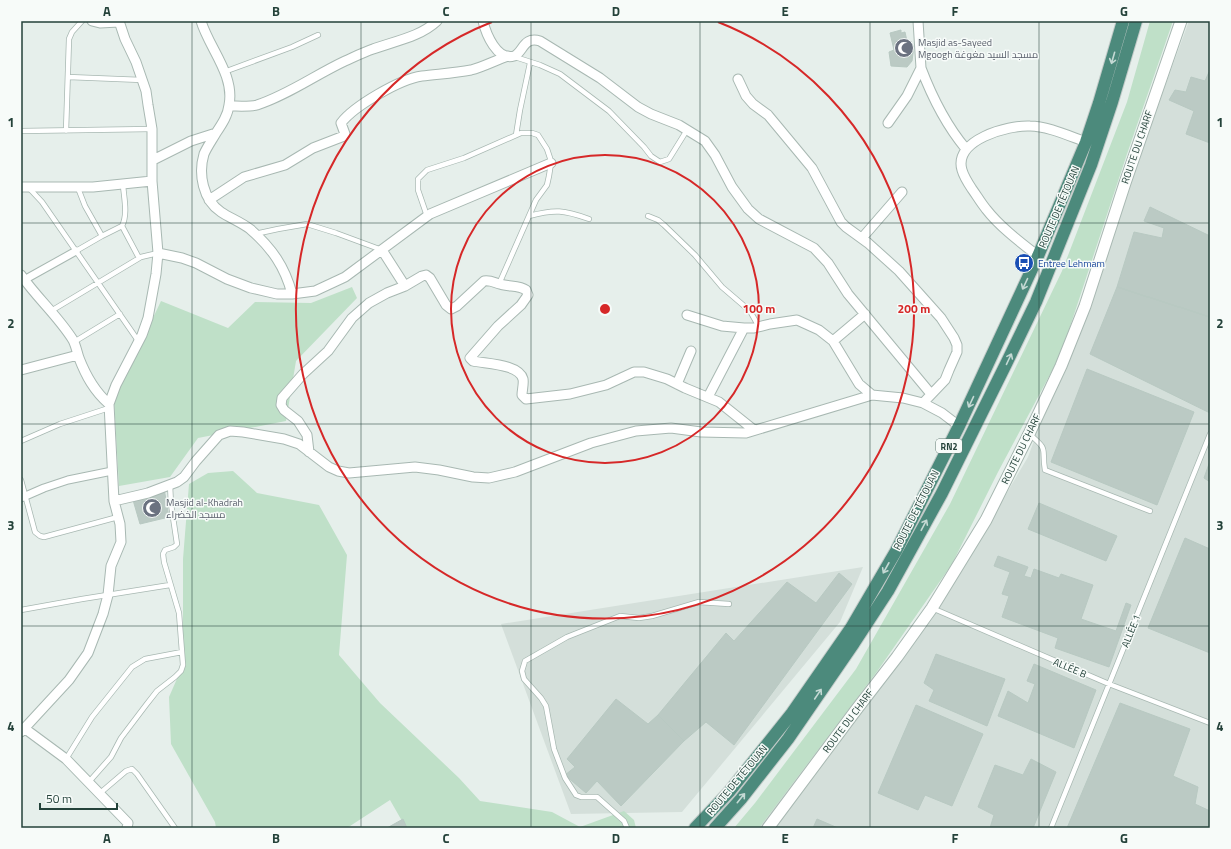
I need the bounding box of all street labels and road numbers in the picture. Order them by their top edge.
street label: ROUTE DU CHARF [1117,108,1157,186]
street label: ROUTE DE TÉTOUAN [1035,164,1083,250]
street label: ROUTE DU CHARF [997,411,1045,487]
road number: RN2 [936,439,962,453]
street label: ROUTE DE TÉTOUAN [889,467,943,553]
street label: ALLÉE 1 [1118,612,1144,650]
street label: ALLÉE B [1051,654,1089,682]
street label: ROUTE DU CHARF [819,686,877,756]
street label: ROUTE DE TÉTOUAN [703,742,771,818]

